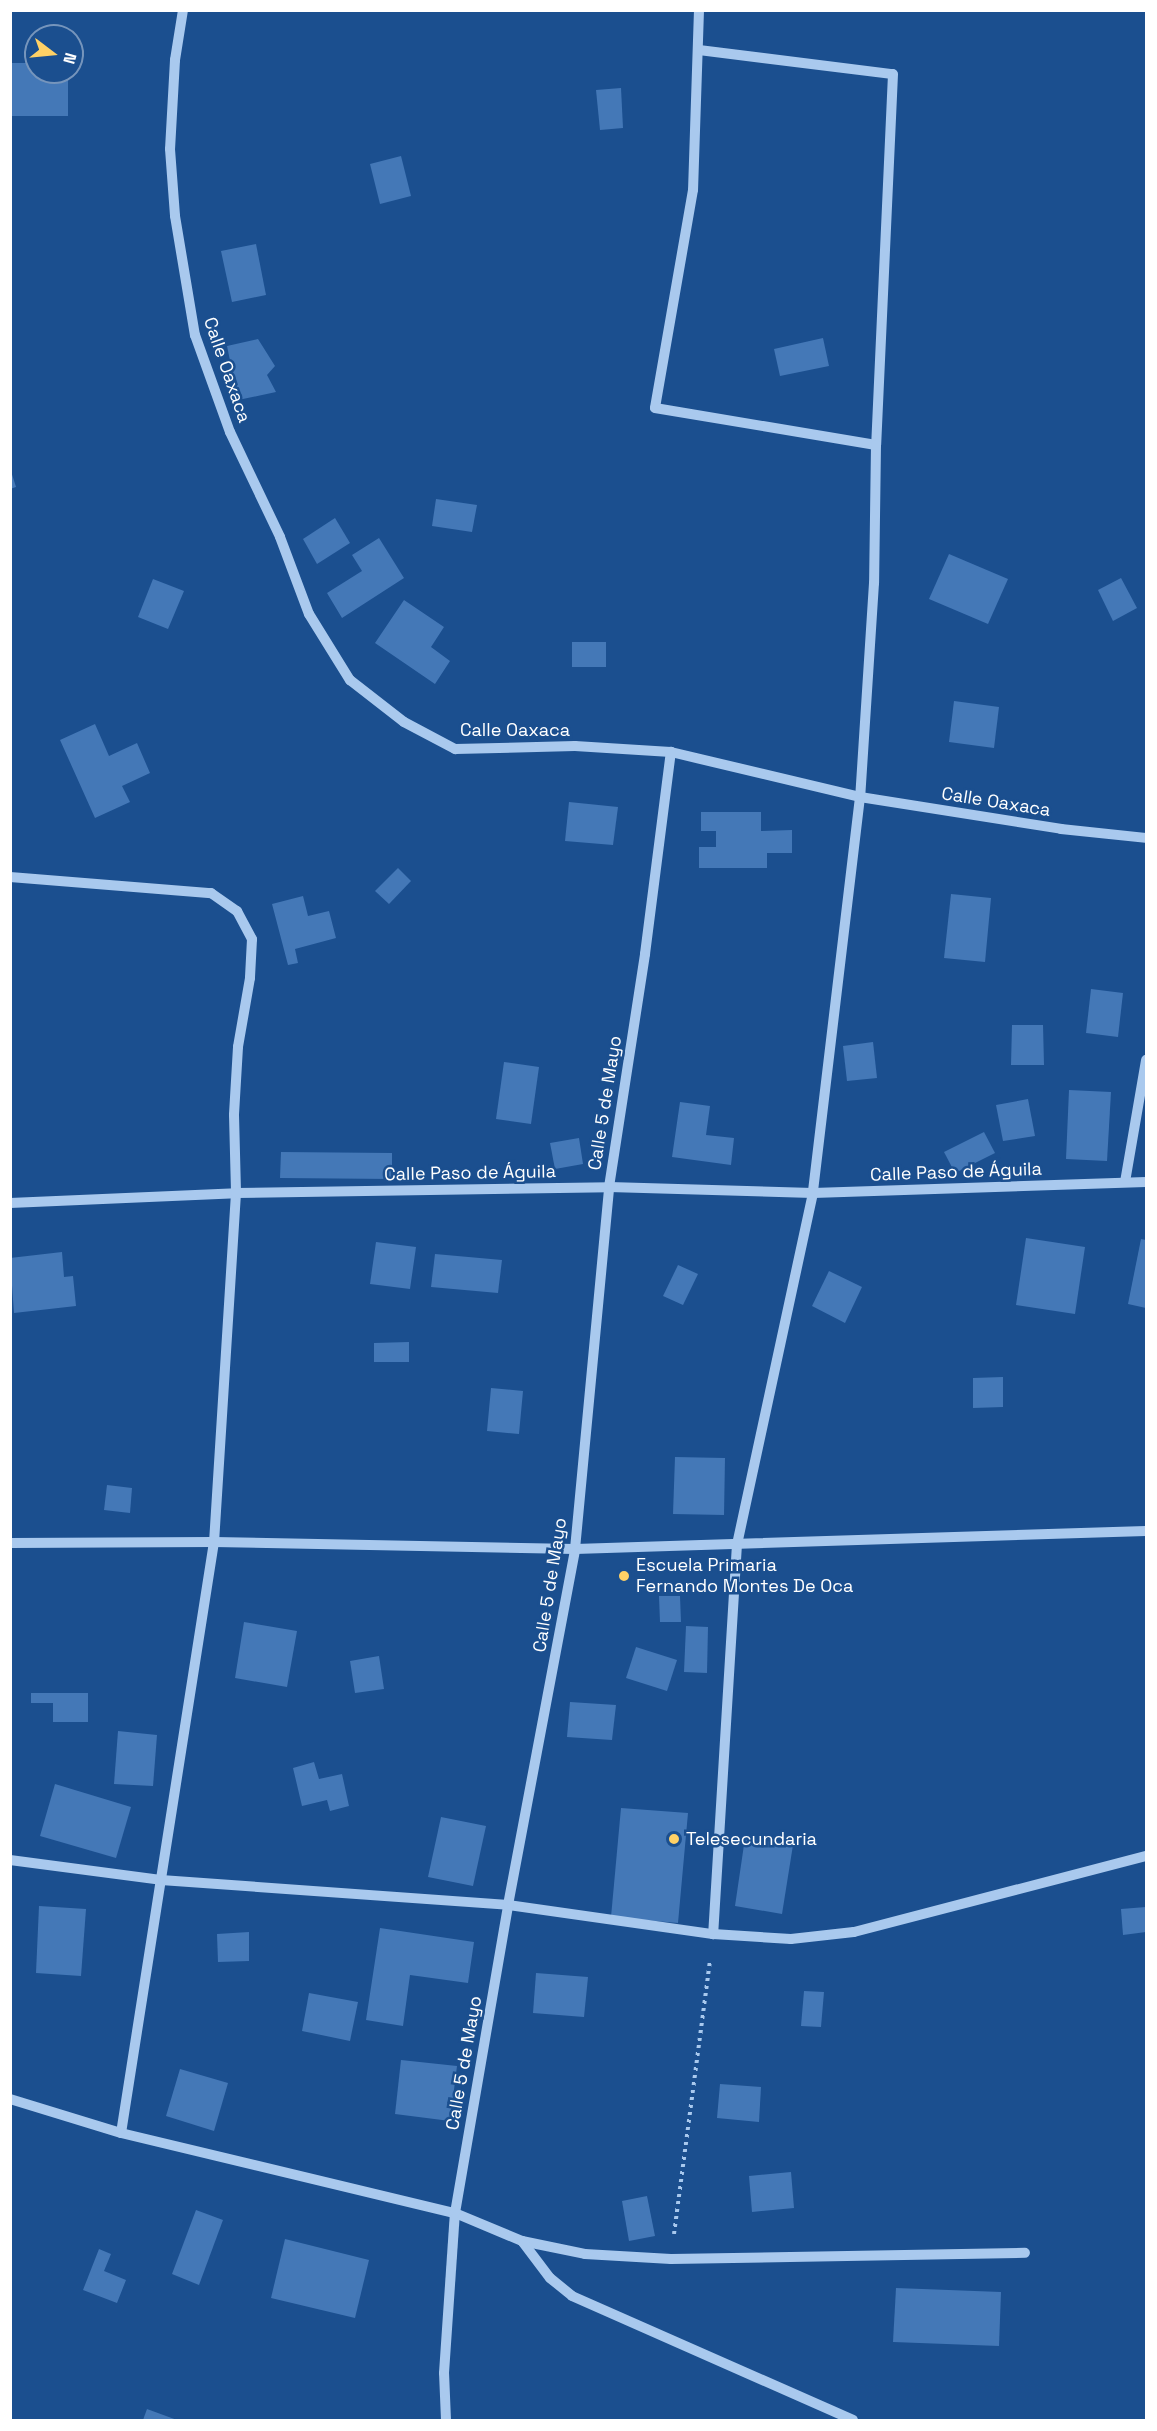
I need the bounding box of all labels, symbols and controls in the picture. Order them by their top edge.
north arrow [24,24,84,84]
text: N [58,50,81,67]
street label: Calle Oaxaca [199,314,255,426]
street label: Calle Oaxaca [460,719,570,741]
street label: Calle Oaxaca [940,783,1052,821]
street label: Calle 5 de Mayo [584,1034,626,1172]
street label: Calle Paso de Águila [870,1158,1042,1186]
street label: Calle Paso de Águila [384,1161,556,1185]
street label: Calle 5 de Mayo [529,1516,571,1654]
place label: Escuela Primaria Fernando Montes De Oca [636,1555,853,1598]
marker: Escuela Primaria Fernando Montes De Oca [617,1569,631,1583]
place label: Telesecundaria [686,1828,817,1850]
marker: Telesecundaria [667,1832,681,1846]
street label: Calle 5 de Mayo [442,1994,486,2132]

